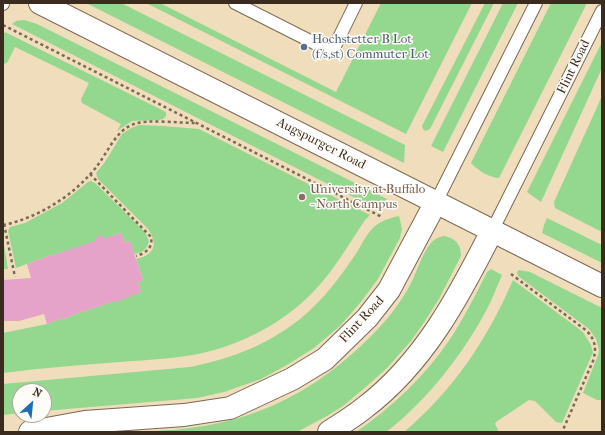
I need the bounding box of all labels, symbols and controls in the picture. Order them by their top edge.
place label: Hochstetter B Lot (f/s,st) Commuter Lot [312,32,429,63]
street label: Flint Road [554,37,594,97]
marker: Hochstetter B Lot (f/s,st) Commuter Lot [299,42,309,52]
street label: Augspurger Road [274,115,368,173]
place label: University at Buffalo - North Campus [310,182,425,213]
marker: University at Buffalo - North Campus [297,192,307,202]
street label: Flint Road [336,293,388,347]
north arrow [12,383,52,423]
text: N [31,385,44,400]

